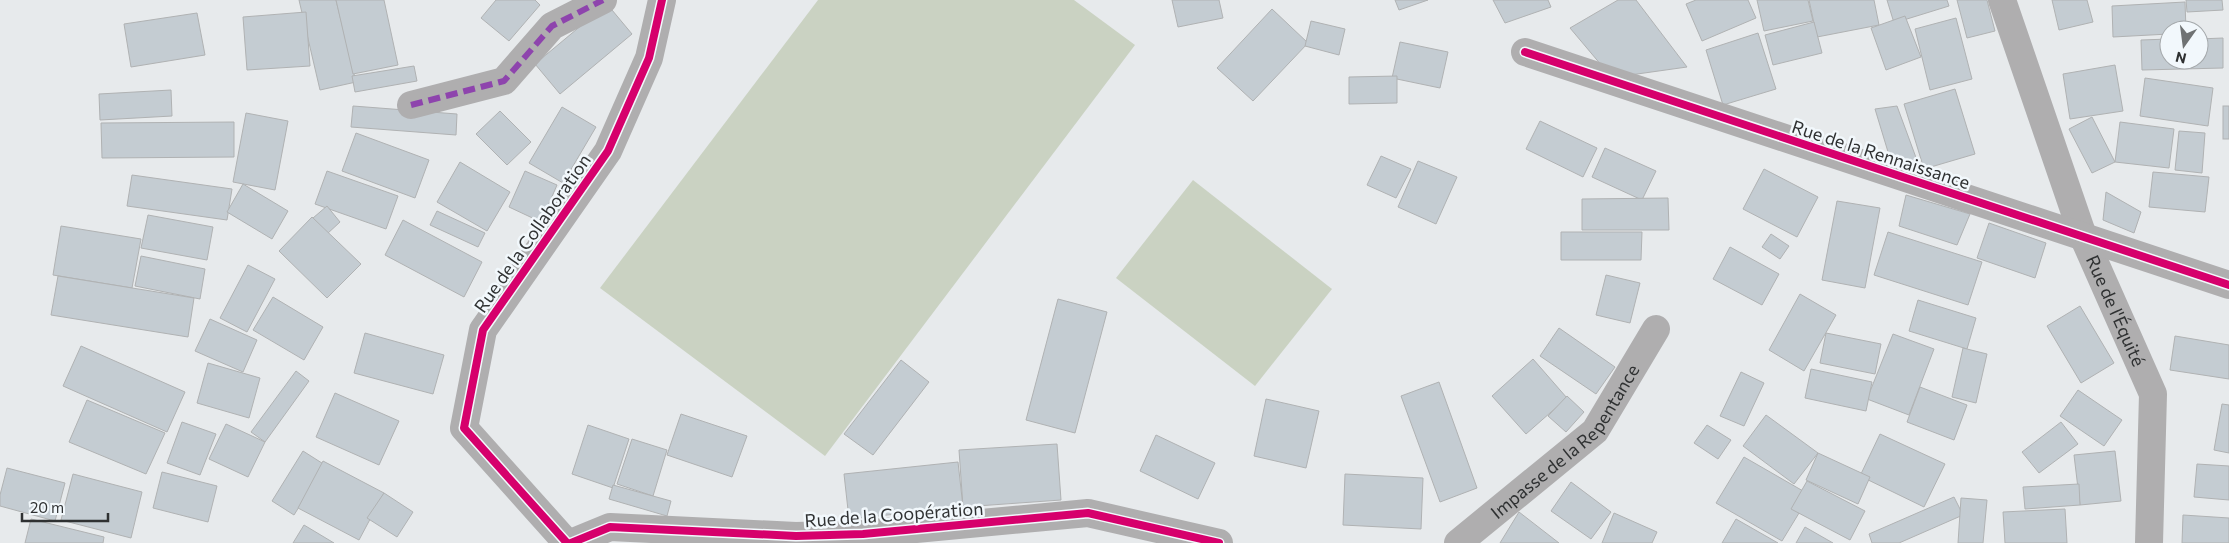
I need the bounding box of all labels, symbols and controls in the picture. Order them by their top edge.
north arrow [2159,20,2209,70]
text: N [2174,49,2188,68]
street label: Rue de la Rennaissance [1789,115,1973,193]
street label: Rue de la Collaboration [469,150,595,316]
street label: Rue de l'Équité [2082,252,2150,369]
street label: Impasse de la Repentance [1486,360,1643,523]
scale bar [22,490,109,522]
street label: Rue de la Coopération [804,497,984,531]
text: 20 m [30,498,64,516]

